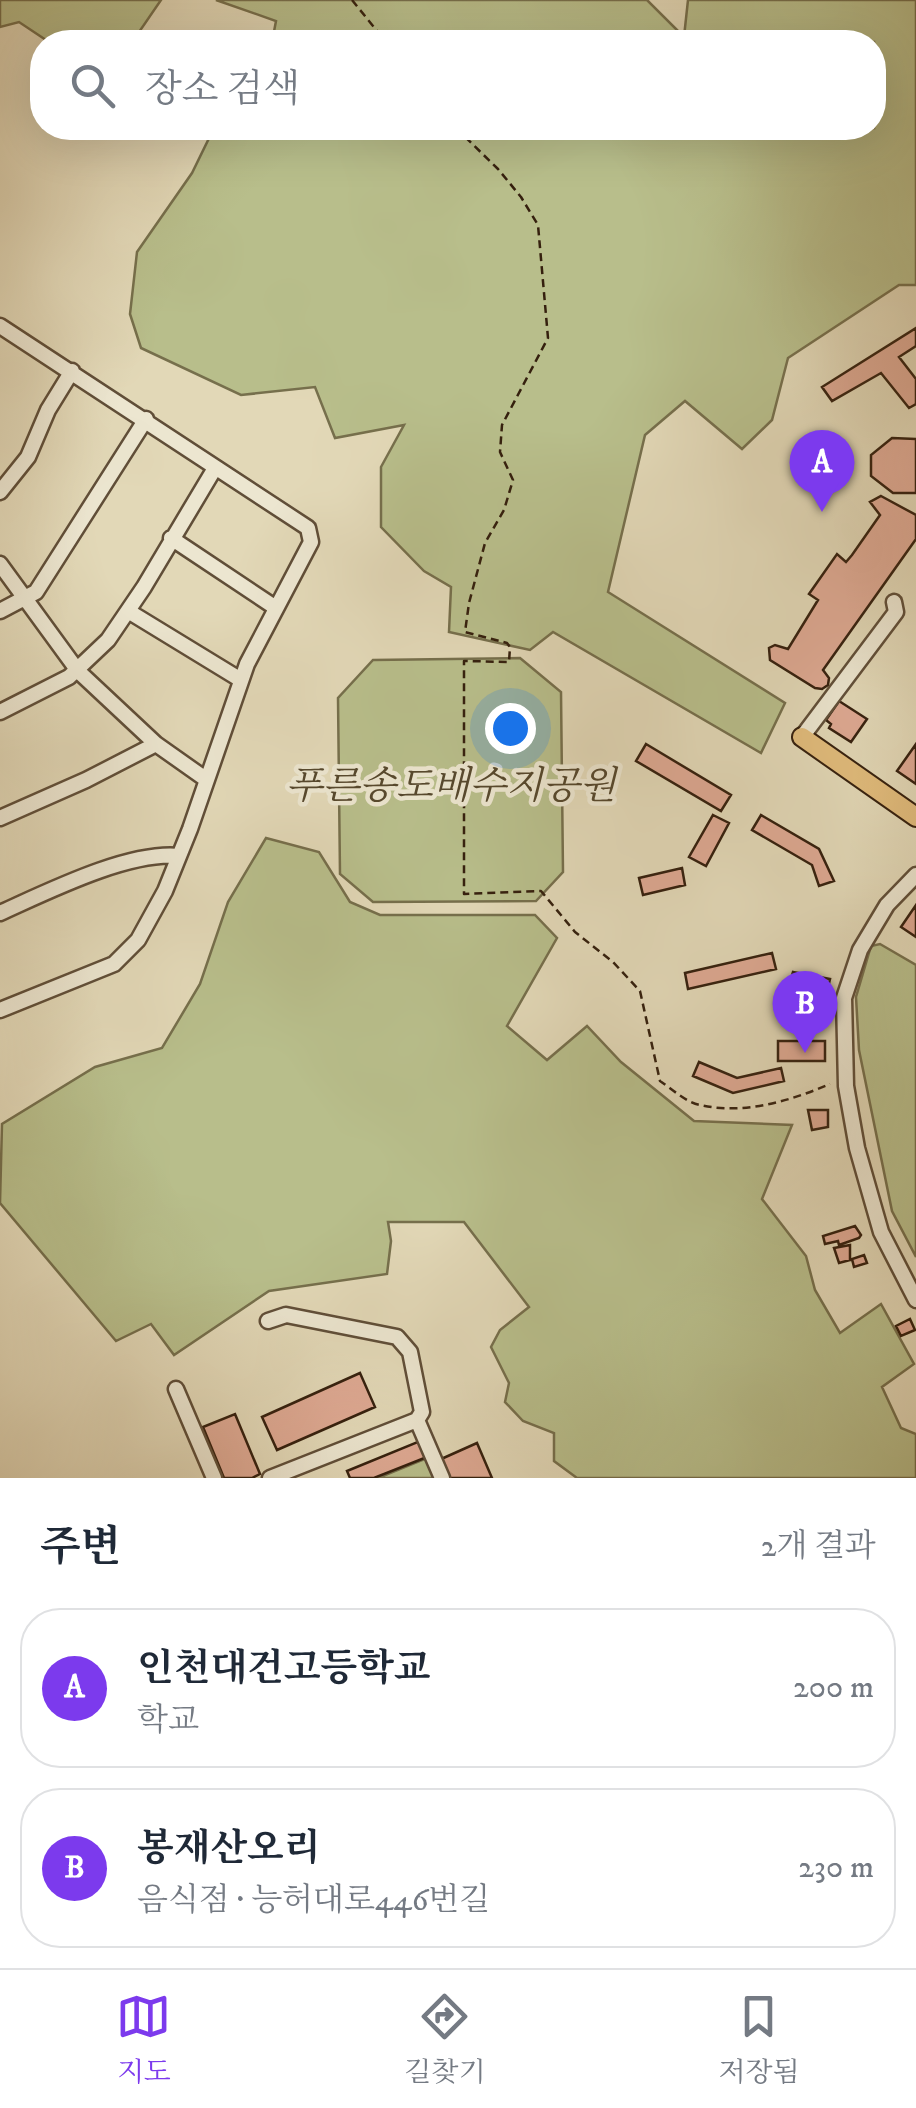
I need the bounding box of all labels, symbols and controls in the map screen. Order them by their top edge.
search box [30,30,886,140]
icon: search [65,58,120,113]
text: 장소 검색 [145,66,300,114]
pin: A [790,430,854,512]
your location [485,703,536,754]
park label: 푸른송도배수지공원 [286,763,618,811]
pin: B [772,970,838,1053]
text: 주변 [40,1522,121,1574]
text: 2개 결과 [761,1527,876,1567]
text: 인천대건고등학교 [137,1645,431,1693]
text: A [64,1668,85,1708]
text: 200 m [793,1668,874,1708]
text: 학교 [137,1701,199,1741]
text: 봉재산오리 [137,1825,321,1873]
text: B [64,1848,85,1888]
text: 230 m [798,1848,874,1888]
text: 음식점 · 능허대로446번길 [137,1881,490,1921]
tab: 지도 [116,1989,171,2090]
tab: 길찾기 [404,1989,485,2090]
tab: 저장됨 [718,1989,800,2090]

